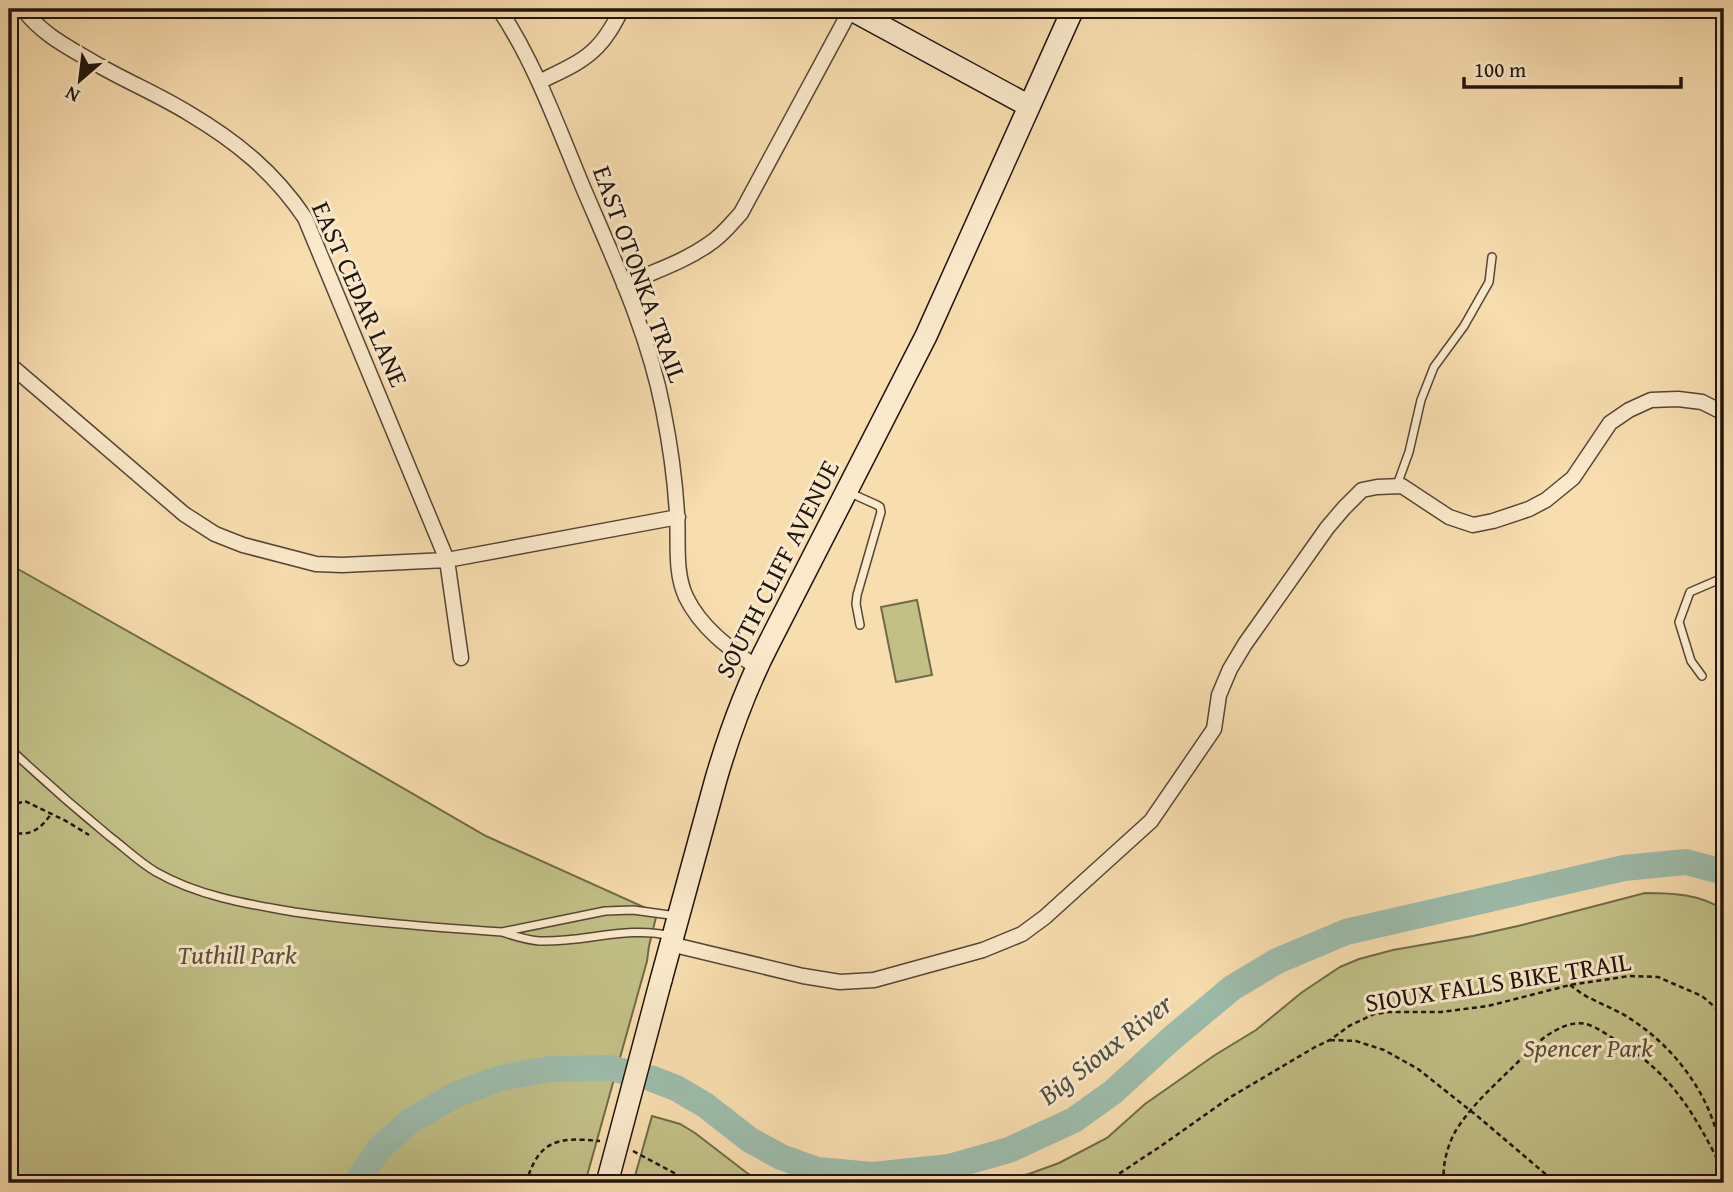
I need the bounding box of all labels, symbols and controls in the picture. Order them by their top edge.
north arrow [46,46,116,116]
scale bar [1464,46,1680,90]
text: 100 m [1474,54,1526,85]
text: N [60,80,84,110]
street label: EAST OTONKA TRAIL [583,160,698,388]
street label: EAST CEDAR LANE [302,195,419,393]
street label: SOUTH CLIFF AVENUE [705,453,848,685]
park label: Tuthill Park [177,935,297,974]
street label: SIOUX FALLS BIKE TRAIL [1362,941,1634,1022]
water label: Big Sioux River [1028,982,1182,1115]
park label: Spencer Park [1523,1028,1653,1067]

